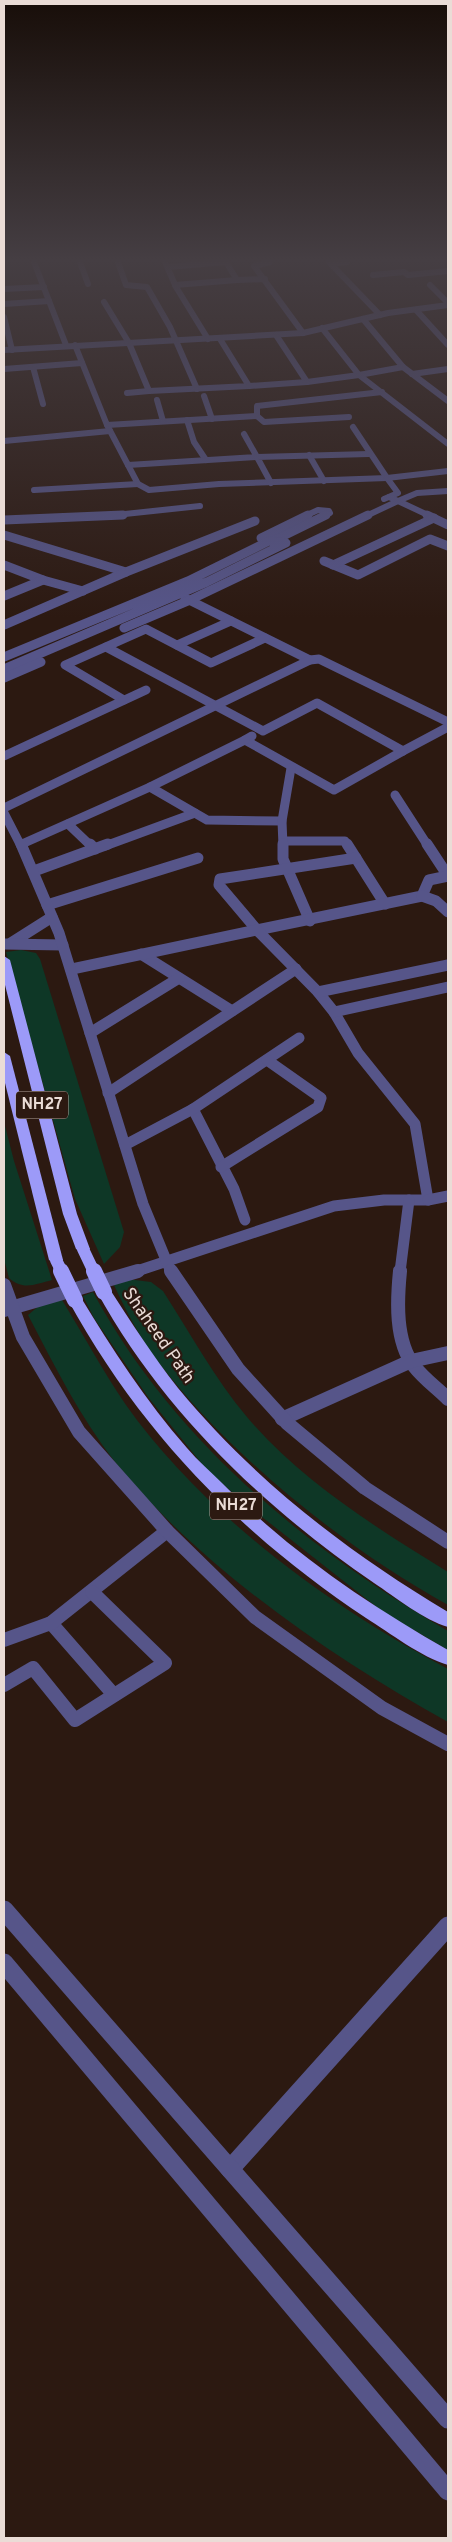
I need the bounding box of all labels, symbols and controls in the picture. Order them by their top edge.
road number: NH27 [16,1092,68,1118]
street label: Shaheed Path [116,1284,200,1388]
road number: NH27 [210,1492,262,1520]

